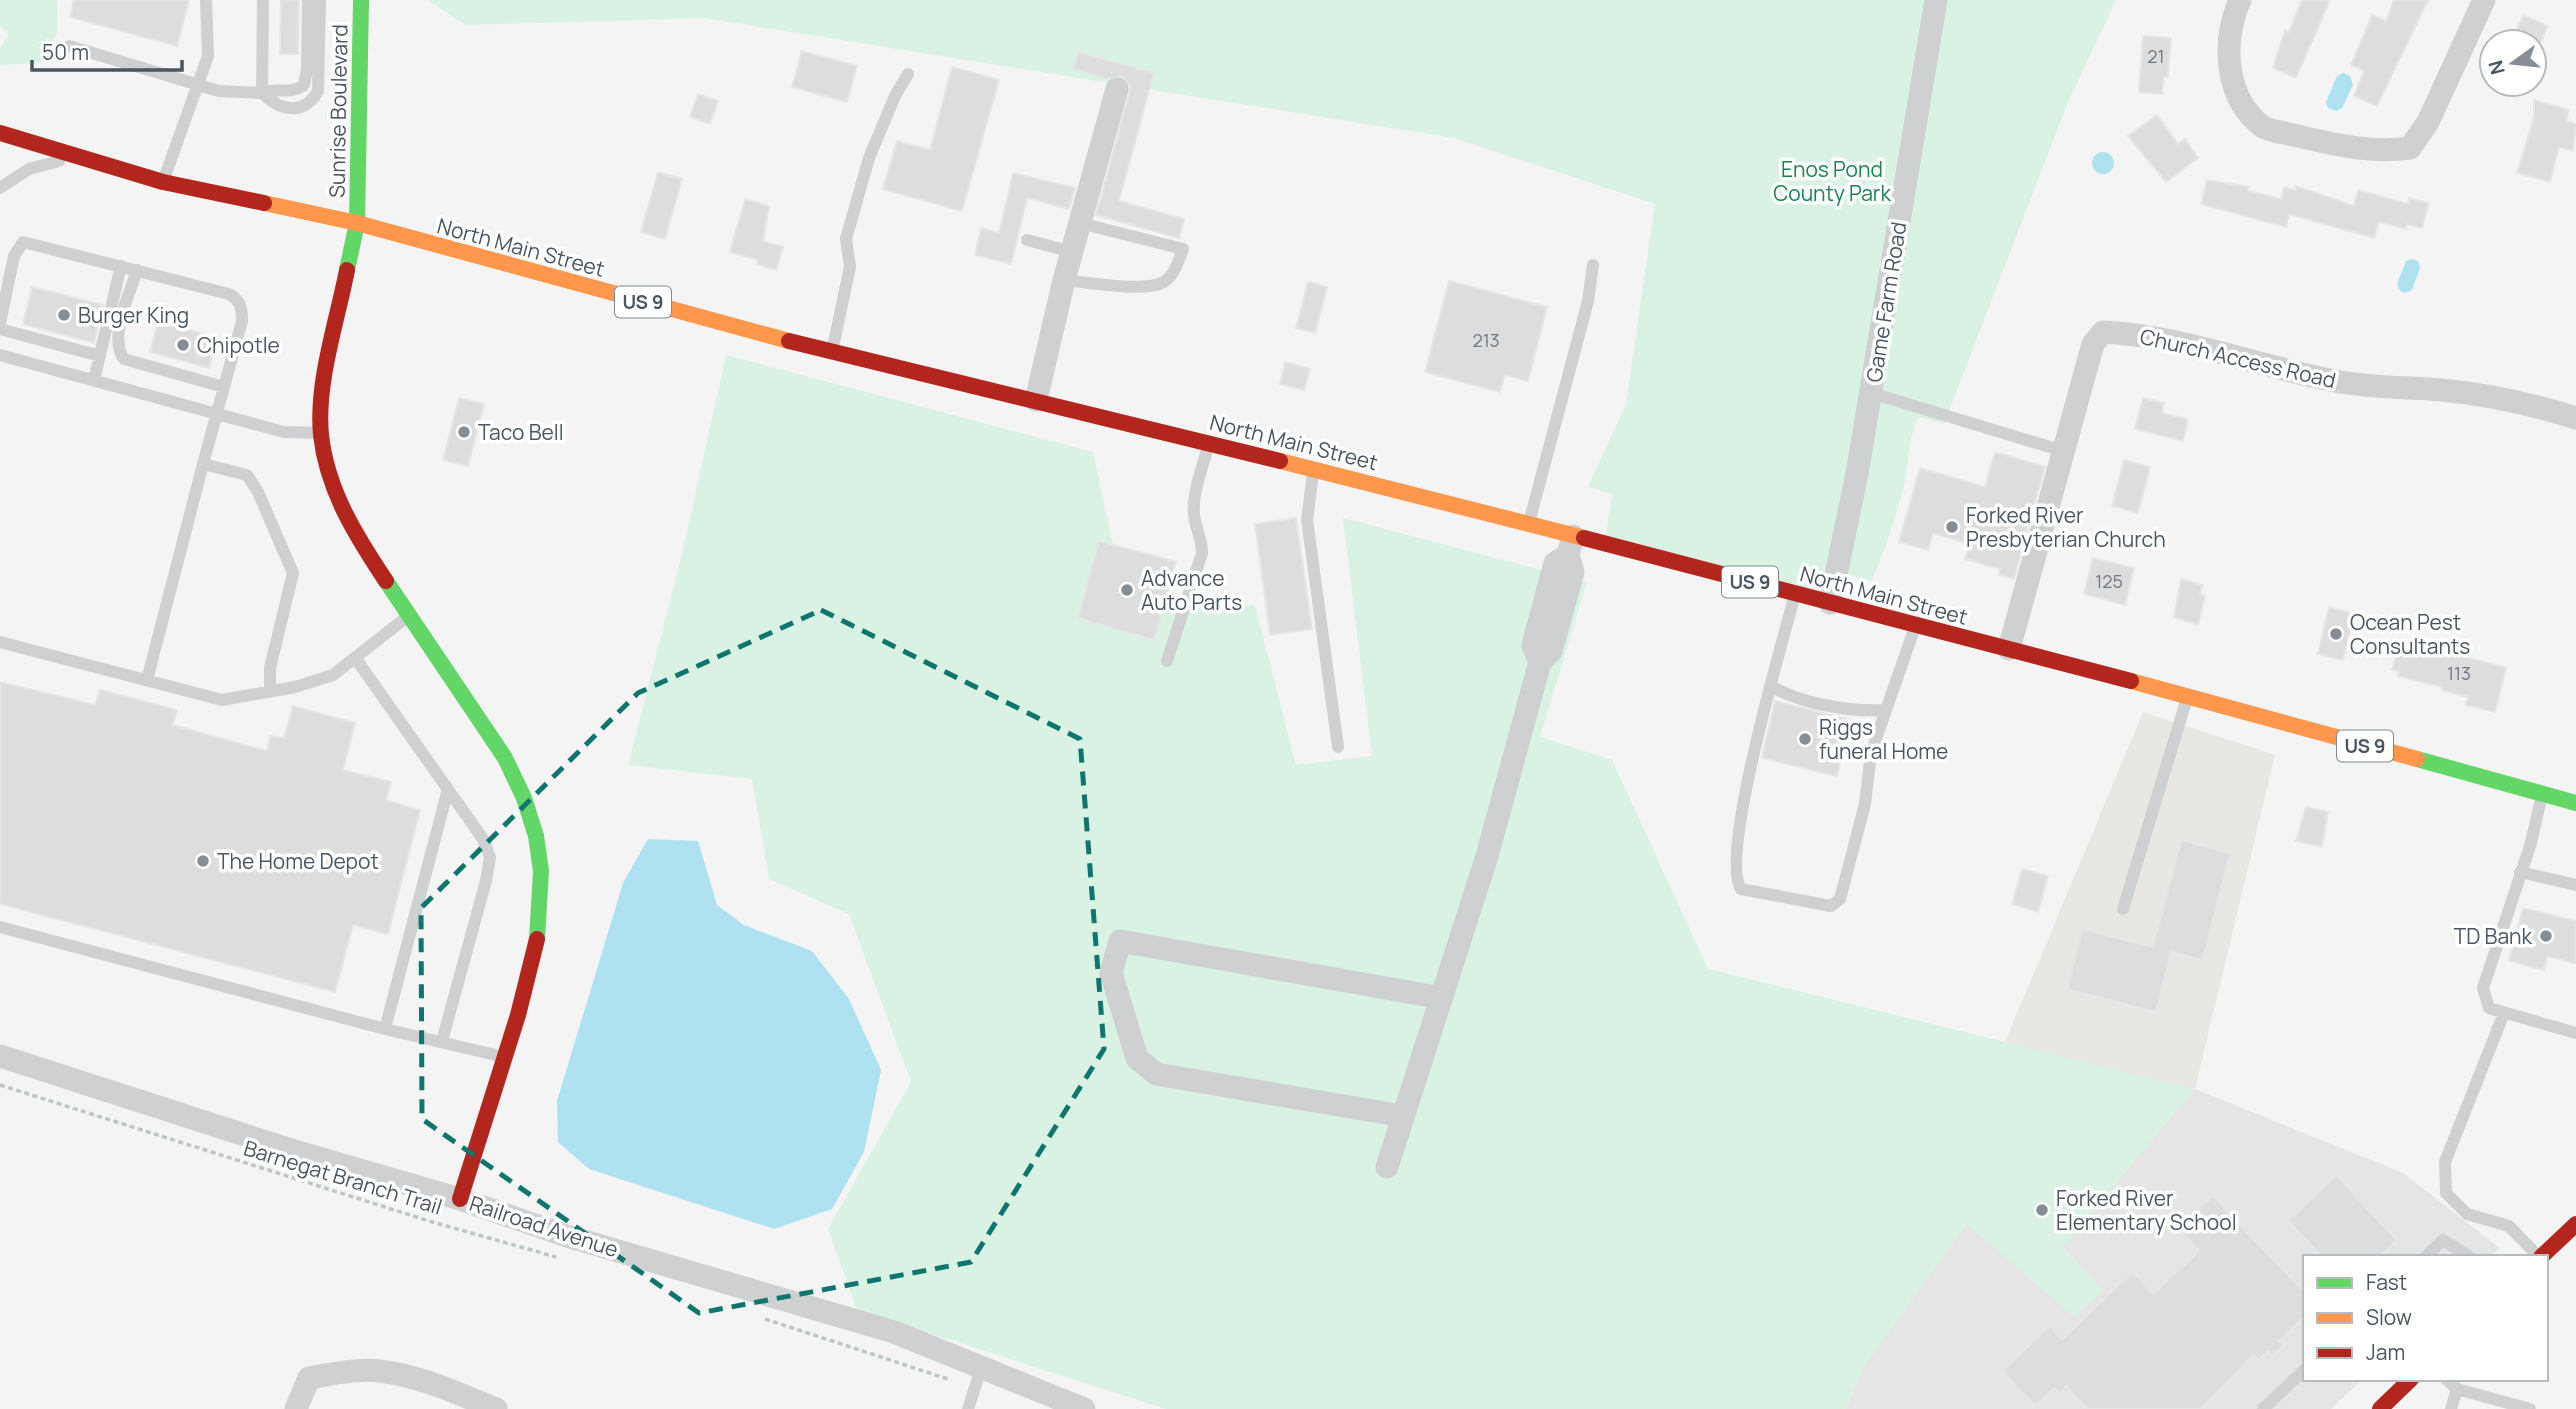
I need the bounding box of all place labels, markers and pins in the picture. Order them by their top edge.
place label: Burger King [78,301,189,329]
marker: Burger King [56,307,72,323]
place label: Chipotle [197,331,280,359]
marker: Chipotle [175,337,191,353]
place label: Taco Bell [478,418,564,446]
marker: Taco Bell [456,424,472,440]
place label: Forked River Presbyterian Church [1966,501,2166,553]
marker: Forked River Presbyterian Church [1944,519,1960,535]
place label: Advance Auto Parts [1141,564,1242,616]
marker: Advance Auto Parts [1119,582,1135,598]
place label: Ocean Pest Consultants [2350,608,2470,660]
marker: Ocean Pest Consultants [2328,626,2344,642]
place label: Riggs funeral Home [1819,713,1948,765]
marker: Riggs funeral Home [1797,731,1813,747]
place label: The Home Depot [217,847,379,875]
marker: The Home Depot [195,853,211,869]
place label: TD Bank [2454,922,2533,950]
marker: TD Bank [2538,928,2554,944]
place label: Forked River Elementary School [2056,1184,2237,1236]
marker: Forked River Elementary School [2034,1202,2050,1218]

